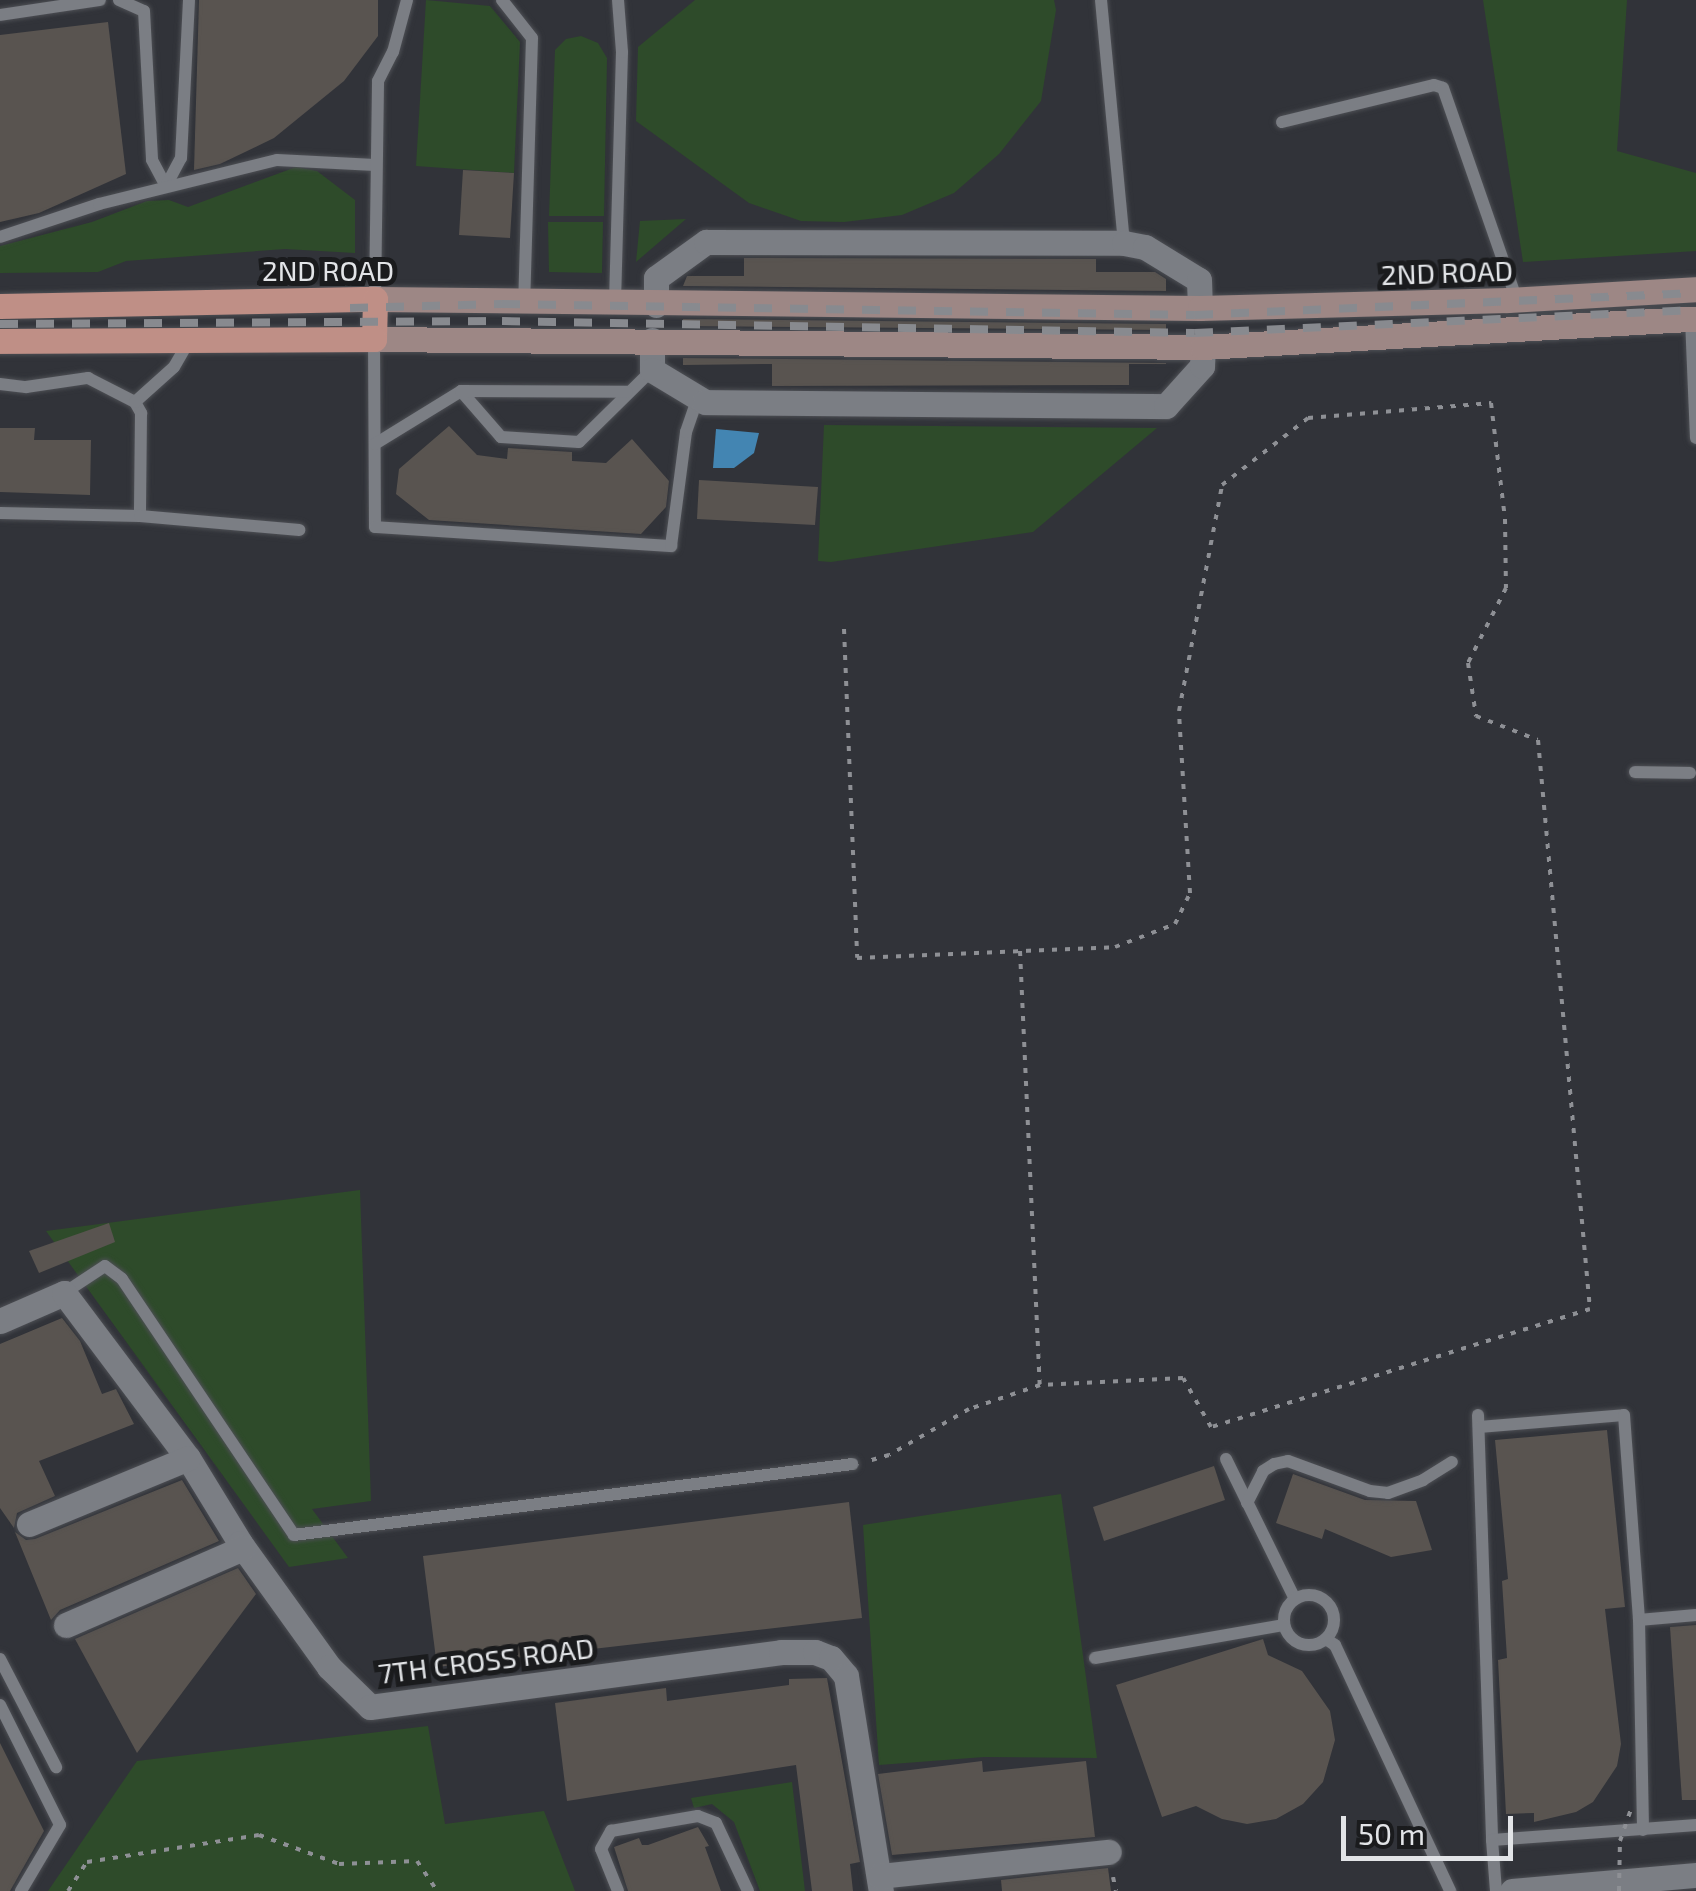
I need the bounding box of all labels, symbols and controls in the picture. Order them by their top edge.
street label: 2ND ROAD [262,253,394,287]
street label: 2ND ROAD [1380,253,1514,291]
street label: 7TH CROSS ROAD [376,1630,596,1690]
scale bar [1346,1796,1518,1858]
text: 50 m [1358,1815,1425,1851]

